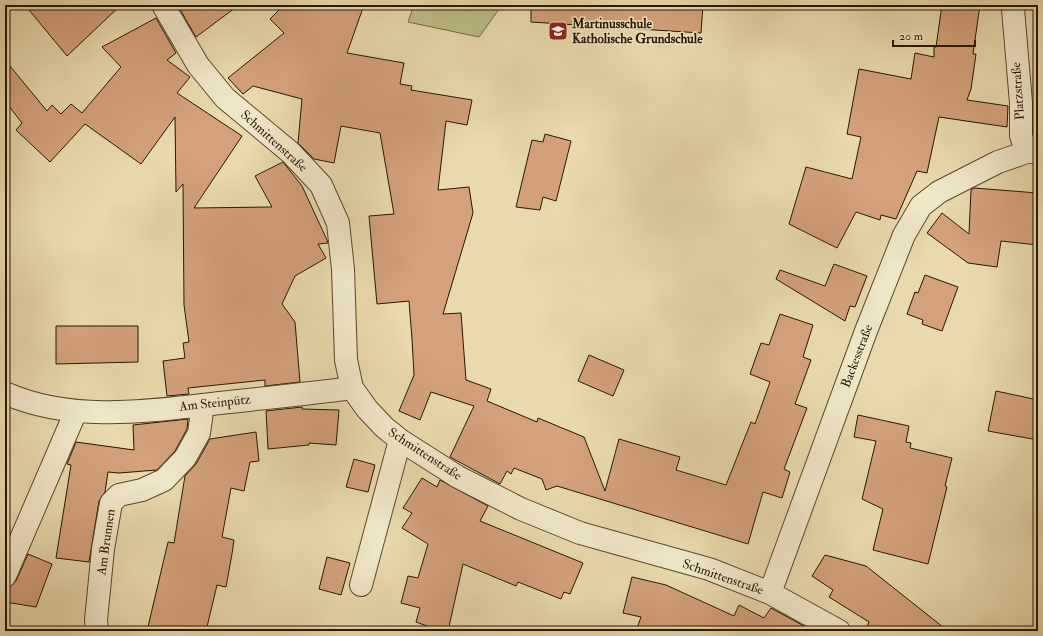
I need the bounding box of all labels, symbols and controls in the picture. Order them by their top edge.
place label: Martinusschule Katholische Grundschule [571,16,703,47]
school or university icon: Martinusschule Katholische Grundschule [547,20,569,42]
scale bar [893,22,975,48]
text: 20 m [899,29,924,44]
street label: Platzstraße [1008,61,1028,121]
street label: Schmittenstraße [237,107,311,176]
street label: Backesstraße [838,322,877,390]
street label: Am Steinpütz [177,391,252,416]
street label: Schmittenstraße [385,424,465,484]
street label: Am Brunnen [93,508,119,577]
street label: Schmittenstraße [680,556,766,599]

